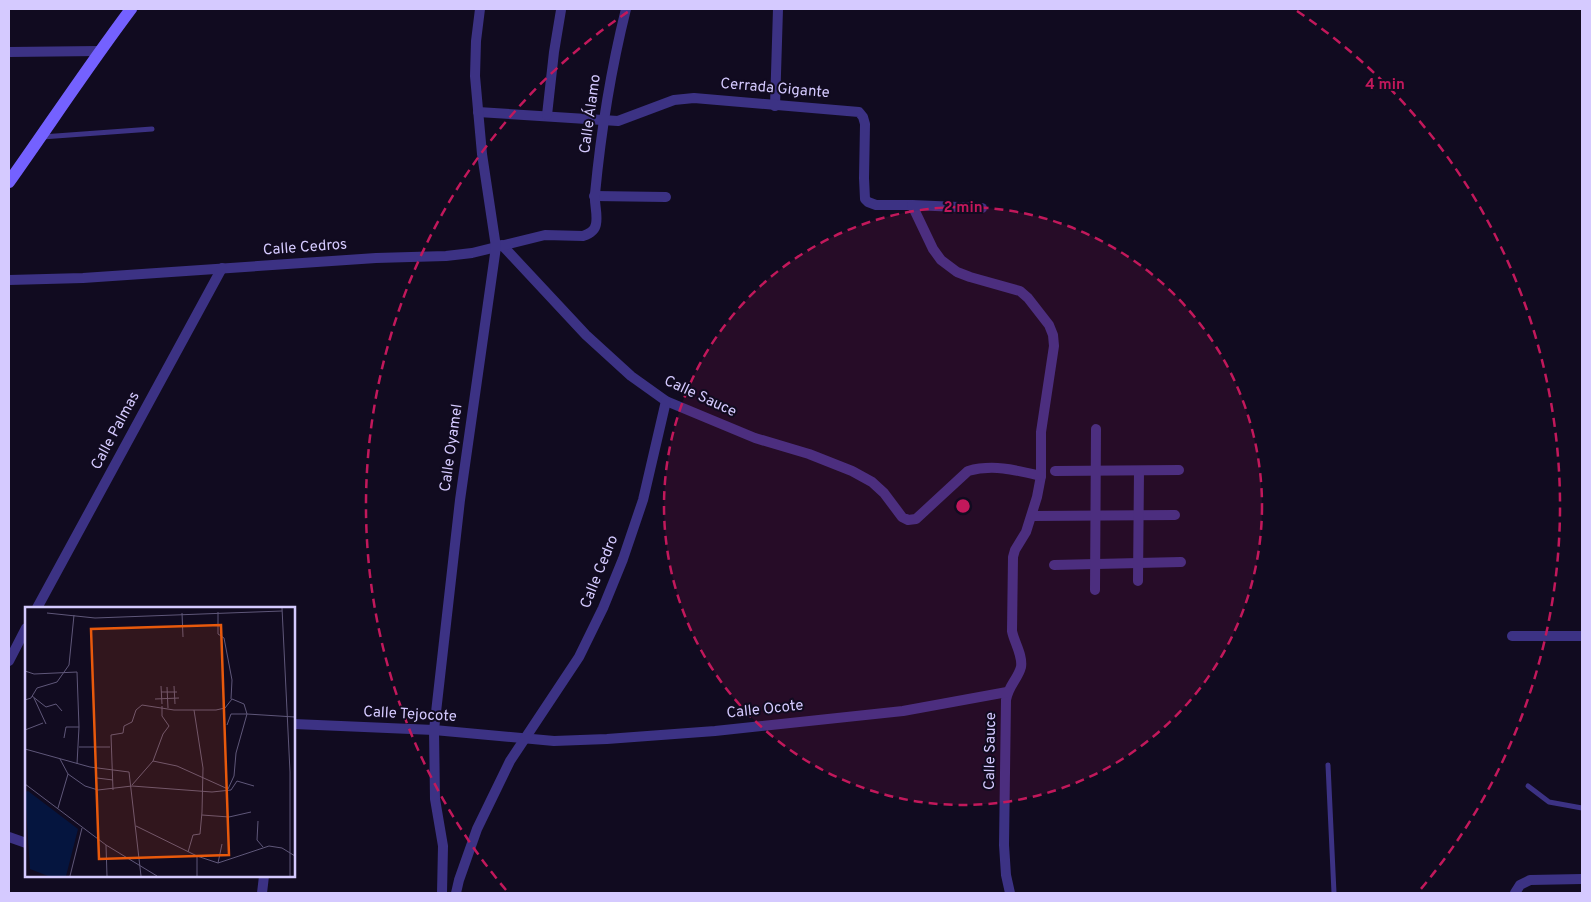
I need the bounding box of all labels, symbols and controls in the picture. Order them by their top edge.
street label: Calle Álamo [575,73,606,155]
street label: Cerrada Gigante [719,75,831,103]
text: 4 min [1365,76,1405,95]
text: 2 min [943,199,983,218]
street label: Calle Cedros [262,236,348,260]
street label: Calle Sauce [661,372,739,422]
street label: Calle Palmas [87,389,145,473]
street label: Calle Oyamel [436,403,468,493]
centre of rings [954,497,972,515]
street label: Calle Cedro [577,533,623,611]
inset map [25,607,295,877]
street label: Calle Ocote [726,697,804,723]
street label: Calle Tejocote [363,703,457,727]
street label: Calle Sauce [981,712,1001,790]

